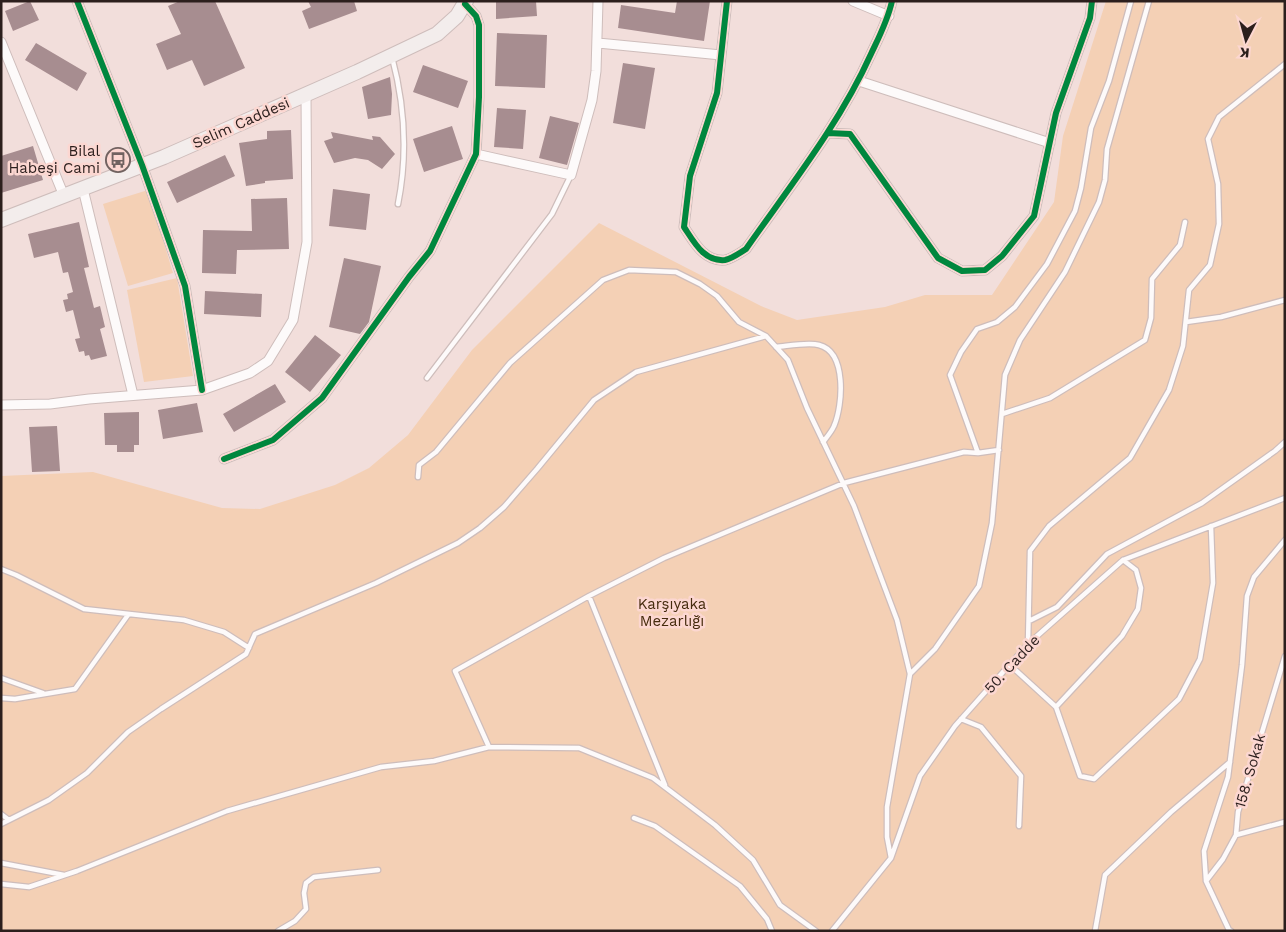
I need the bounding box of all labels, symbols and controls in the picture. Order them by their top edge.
north arrow [1221,15,1271,65]
text: K [1239,44,1250,61]
street label: Selim Caddesi [190,94,292,152]
place label: Bilal Habeşi Cami [8,142,100,177]
bus stop icon: Bilal Habeşi Cami [105,147,131,173]
park label: Karşıyaka Mezarlığı [638,595,707,630]
street label: 50. Cadde [981,631,1043,697]
street label: 158. Sokak [1231,731,1269,810]

